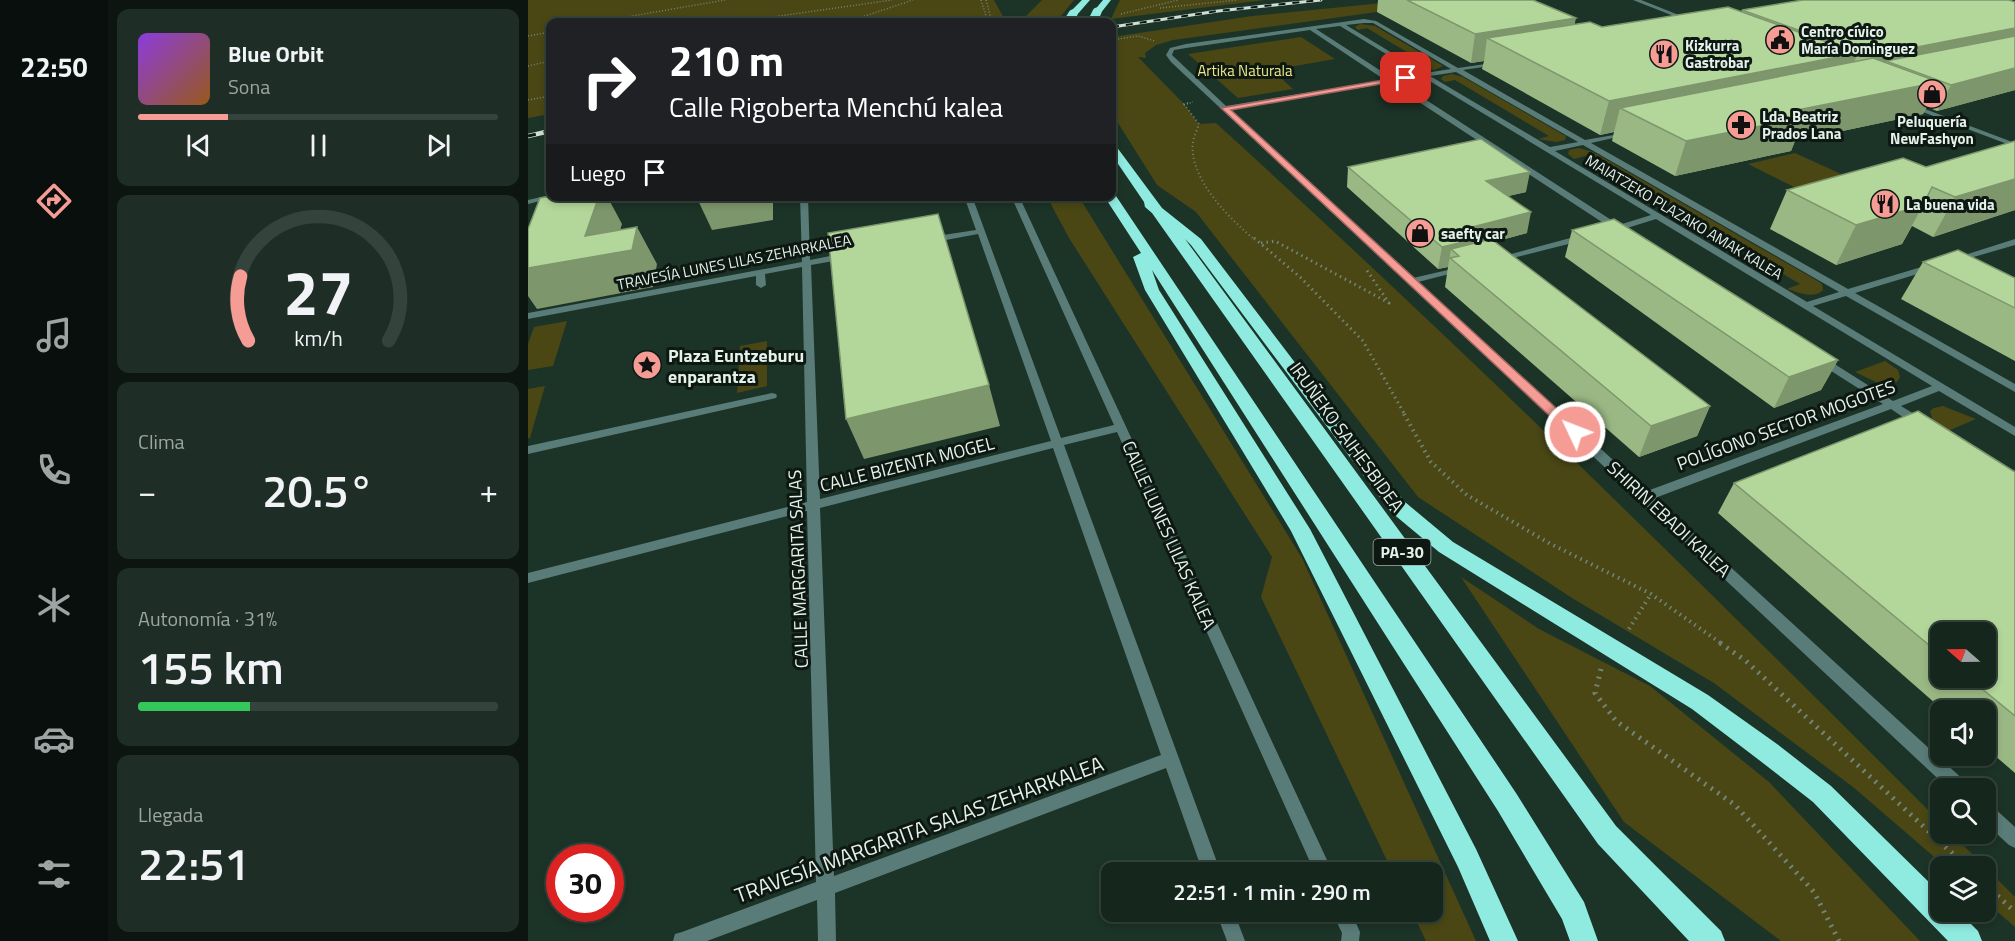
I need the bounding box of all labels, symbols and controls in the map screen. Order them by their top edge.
place label: Centro cívico María Dominguez [1801,20,1915,60]
public building icon: Centro cívico María Dominguez [1764,24,1796,56]
text: 210 m [669,28,784,92]
place label: Kizkurra Gastrobar [1685,34,1750,74]
text: Blue Orbit [228,37,324,71]
restaurant icon: Kizkurra Gastrobar [1648,38,1680,70]
icon: right [570,42,648,120]
text: 22:50 [20,46,88,87]
pin [1380,52,1431,103]
park label: Artika Naturala [1197,59,1293,82]
icon: arrive [1389,61,1422,94]
text: Sona [228,71,270,102]
shop icon: Peluquería NewFashyon [1916,78,1948,110]
text: Calle Rigoberta Menchú kalea [669,86,1003,127]
place label: Lda. Beatriz Prados Lana [1762,105,1842,145]
pharmacy icon: Lda. Beatriz Prados Lana [1725,109,1757,141]
place label: Peluquería NewFashyon [1890,110,1974,150]
icon: previous [182,129,215,162]
icon: pause [302,129,335,162]
icon: next [422,129,455,162]
street label: MAIATZEKO PLAZAKO AMAK KALEA [1581,149,1787,285]
text: Luego [570,156,626,190]
icon: arrive [638,156,671,189]
icon: directions [33,180,75,222]
restaurant icon: La buena vida [1869,188,1901,220]
place label: La buena vida [1906,193,1995,216]
shop icon: saefty car [1404,217,1436,249]
place label: saefty car [1441,222,1505,245]
street label: TRAVESÍA LUNES LILAS ZEHARKALEA [615,228,853,296]
text: 27 [283,244,353,339]
icon: music [33,314,75,356]
text: km/h [294,323,342,355]
place label: Plaza Euntzeburu enparantza [668,342,804,390]
place icon: Plaza Euntzeburu enparantza [631,349,663,381]
street label: IRUÑEKO SAIHESBIDEA [1283,357,1411,518]
street label: POLÍGONO SECTOR MOGOTES [1673,373,1899,477]
position arrow [1543,400,1607,464]
text: Clima [138,426,185,457]
street label: CALLE BIZENTA MOGEL [817,429,997,499]
street label: CALLE LUNES LILAS KALEA [1115,436,1223,634]
icon: phone [33,449,75,491]
street label: SHIRIN EBADI KALEA [1601,455,1737,584]
text: 20.5° [262,456,374,524]
text: − [138,466,156,516]
text: + [480,466,498,516]
street label: CALLE MARGARITA SALAS [781,469,815,669]
road number: PA-30 [1374,539,1430,565]
icon: climate [33,584,75,626]
text: Autonomía · 31% [138,603,277,634]
north arrow [1930,622,1996,688]
map controls [1930,622,1996,922]
text: 155 km [138,633,284,701]
button: sound [1930,700,1996,766]
icon: car [33,718,75,760]
street label: TRAVESÍA MARGARITA SALAS ZEHARKALEA [730,747,1108,911]
button: search [1930,778,1996,844]
text: Llegada [138,799,203,830]
text: 22:51 [138,829,250,897]
speed limit sign: 30 [546,844,624,922]
icon: filters [33,853,75,895]
button: layers [1930,856,1996,922]
text: 22:51 · 1 min · 290 m [1173,875,1371,909]

